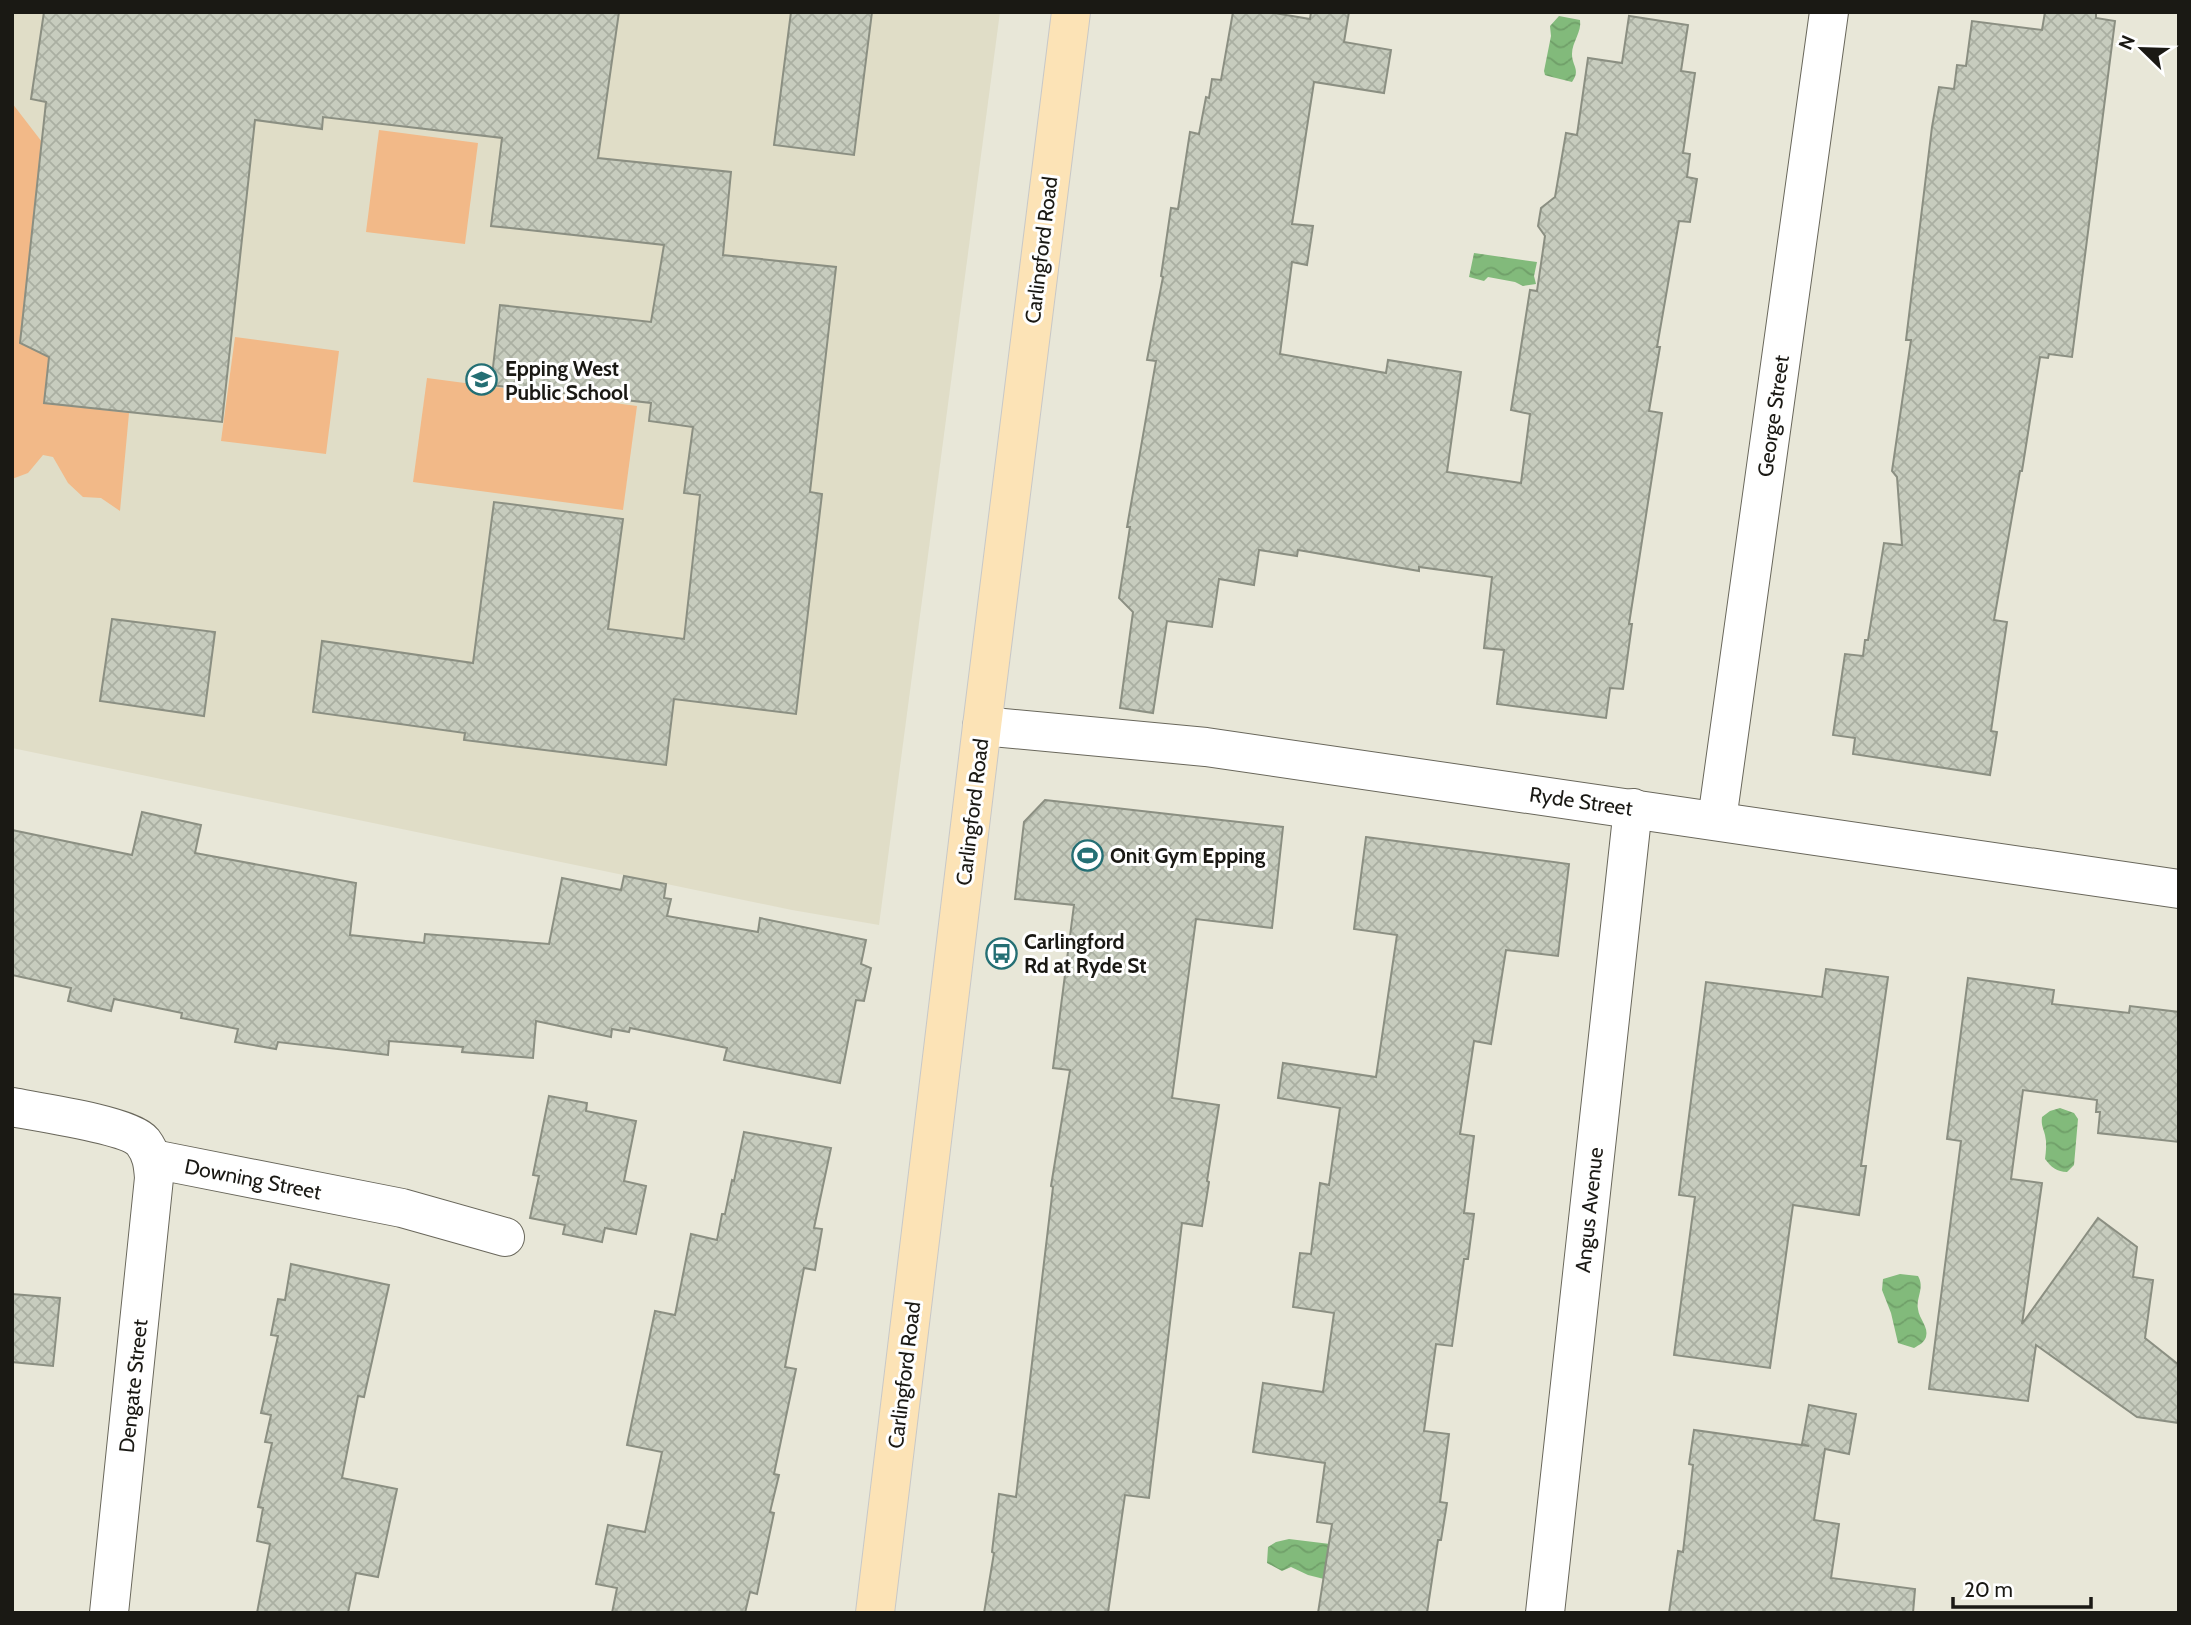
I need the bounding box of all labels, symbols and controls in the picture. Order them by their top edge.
north arrow [2107,14,2177,84]
text: N [2114,32,2140,53]
street label: Carlingford Road [1020,175,1062,325]
street label: George Street [1752,353,1794,479]
place label: Epping West Public School [505,356,629,405]
school or university icon: Epping West Public School [465,363,499,397]
street label: Carlingford Road [951,737,993,887]
street label: Ryde Street [1528,781,1634,821]
sports icon: Onit Gym Epping [1070,838,1104,872]
place label: Onit Gym Epping [1110,843,1266,868]
place label: Carlingford Rd at Ryde St [1024,929,1146,978]
bus stop icon: Carlingford Rd at Ryde St [984,936,1018,970]
street label: Angus Avenue [1570,1146,1608,1274]
street label: Downing Street [182,1153,324,1205]
street label: Carlingford Road [883,1300,925,1450]
street label: Dengate Street [114,1318,152,1454]
scale bar [1953,1566,2091,1610]
text: 20 m [1964,1577,2013,1602]

